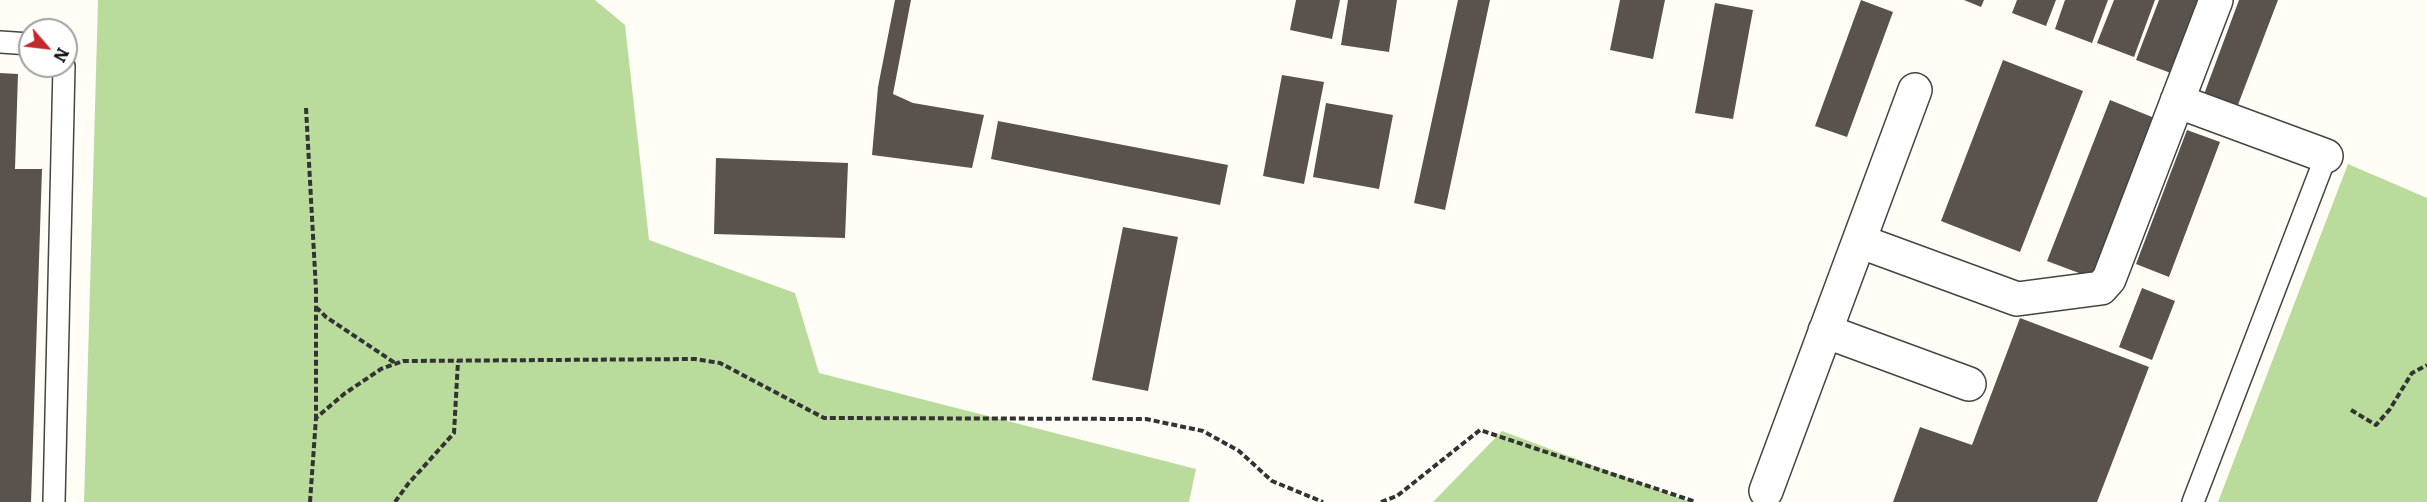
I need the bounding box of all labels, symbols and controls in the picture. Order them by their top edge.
north arrow [18,18,78,78]
text: N [48,44,76,67]

